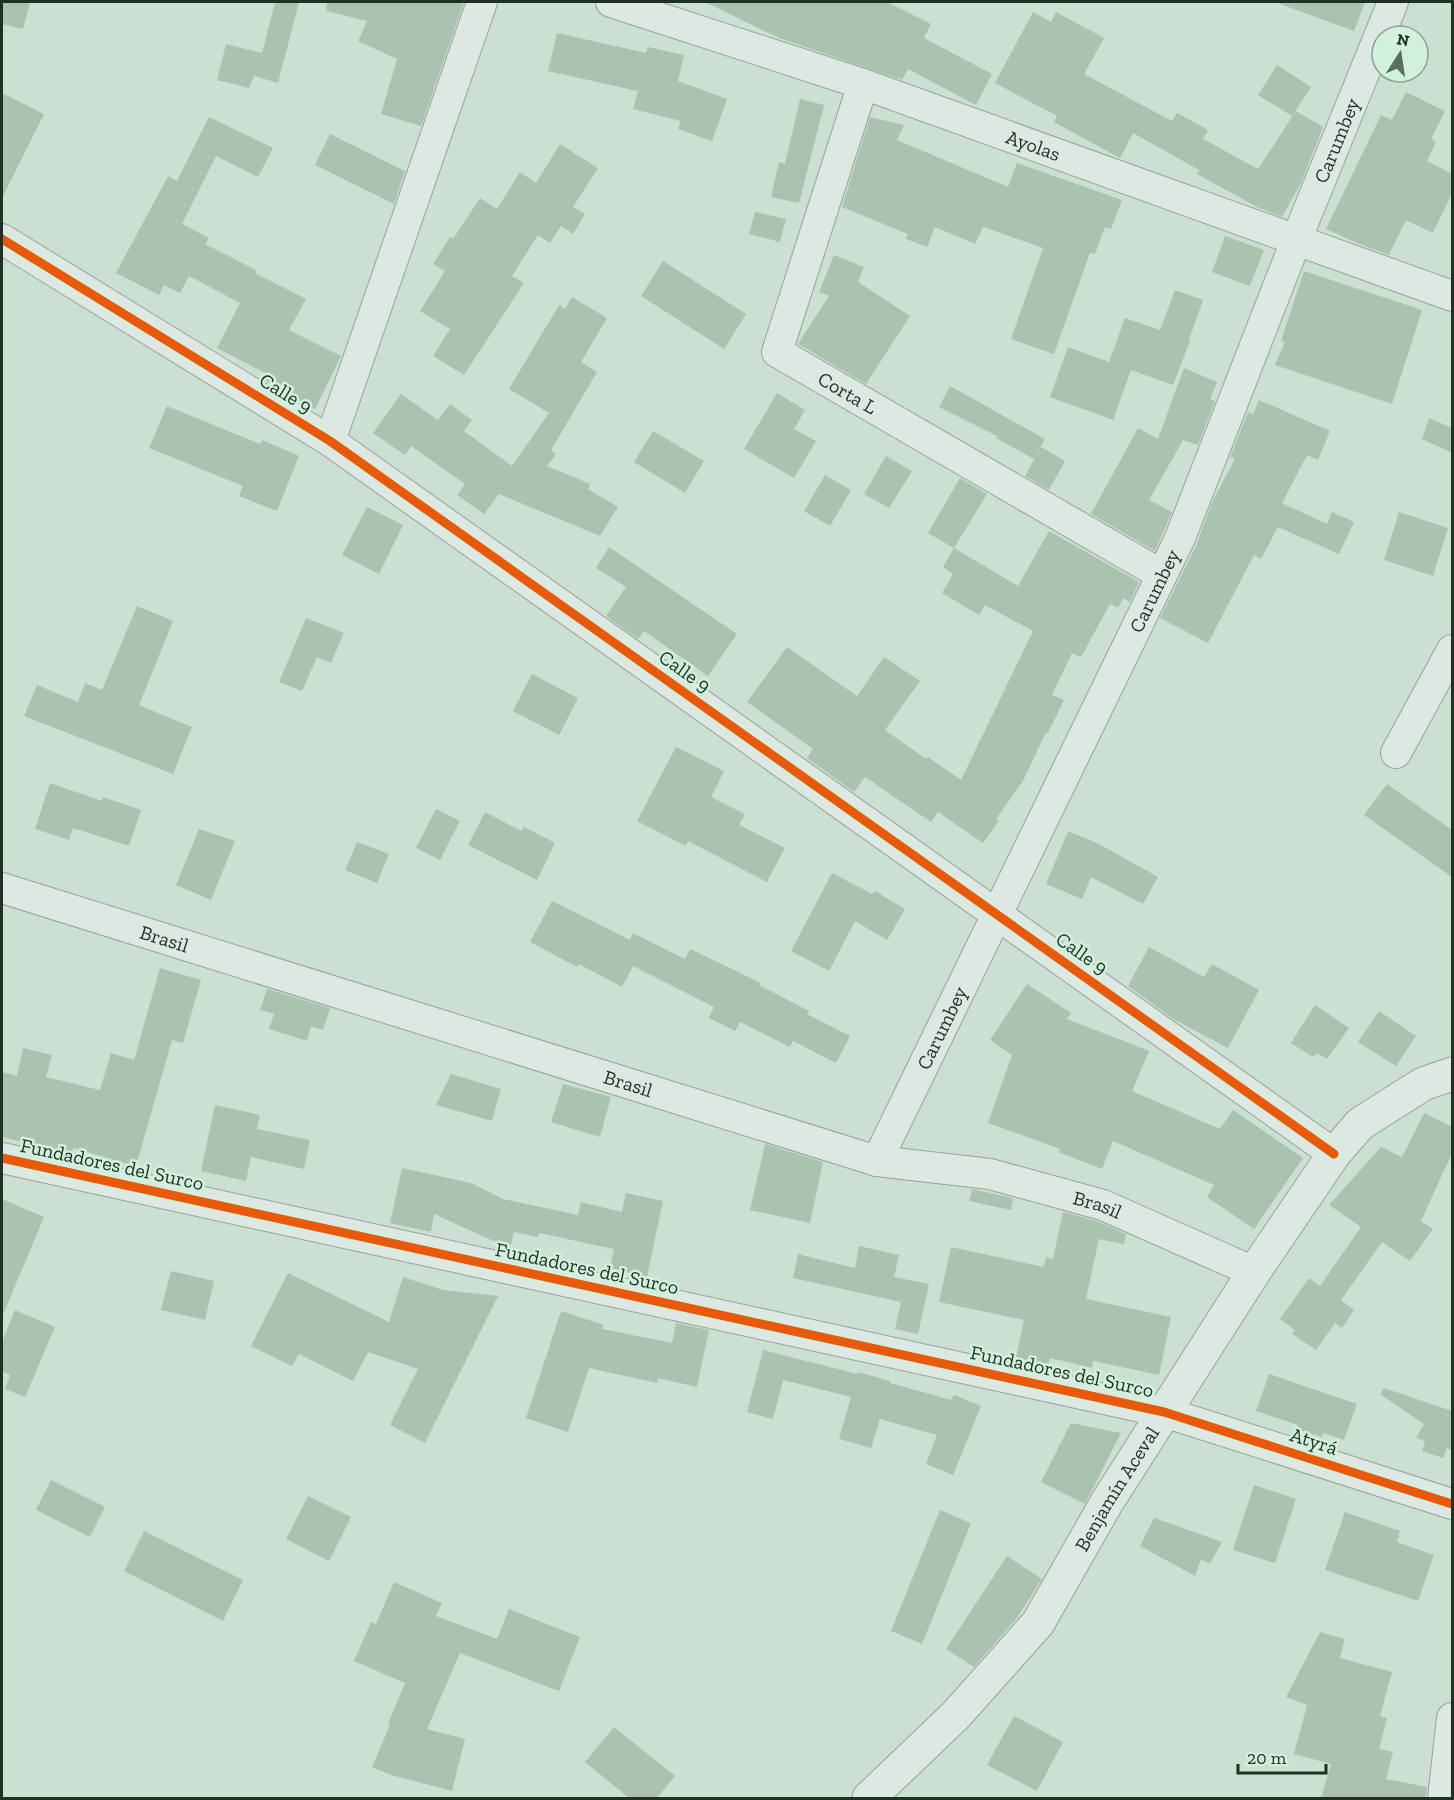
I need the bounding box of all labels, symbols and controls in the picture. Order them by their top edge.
north arrow [1370,24,1430,84]
text: N [1395,29,1411,50]
street label: Carumbey [1309,94,1365,186]
street label: Ayolas [1003,125,1064,166]
street label: Corta L [814,366,881,419]
street label: Calle 9 [255,368,317,418]
street label: Carumbey [1124,545,1185,636]
street label: Calle 9 [654,645,716,697]
street label: Brasil [137,920,192,958]
street label: Calle 9 [1051,927,1113,979]
street label: Carumbey [911,982,972,1073]
street label: Brasil [601,1065,656,1102]
street label: Fundadores del Surco [18,1133,206,1195]
street label: Brasil [1070,1185,1126,1224]
street label: Fundadores del Surco [493,1237,681,1299]
street label: Fundadores del Surco [968,1340,1156,1402]
street label: Benjamín Aceval [1069,1422,1164,1556]
street label: Atyrá [1287,1422,1341,1460]
scale bar [1238,1737,1326,1775]
text: 20 m [1247,1747,1287,1769]

